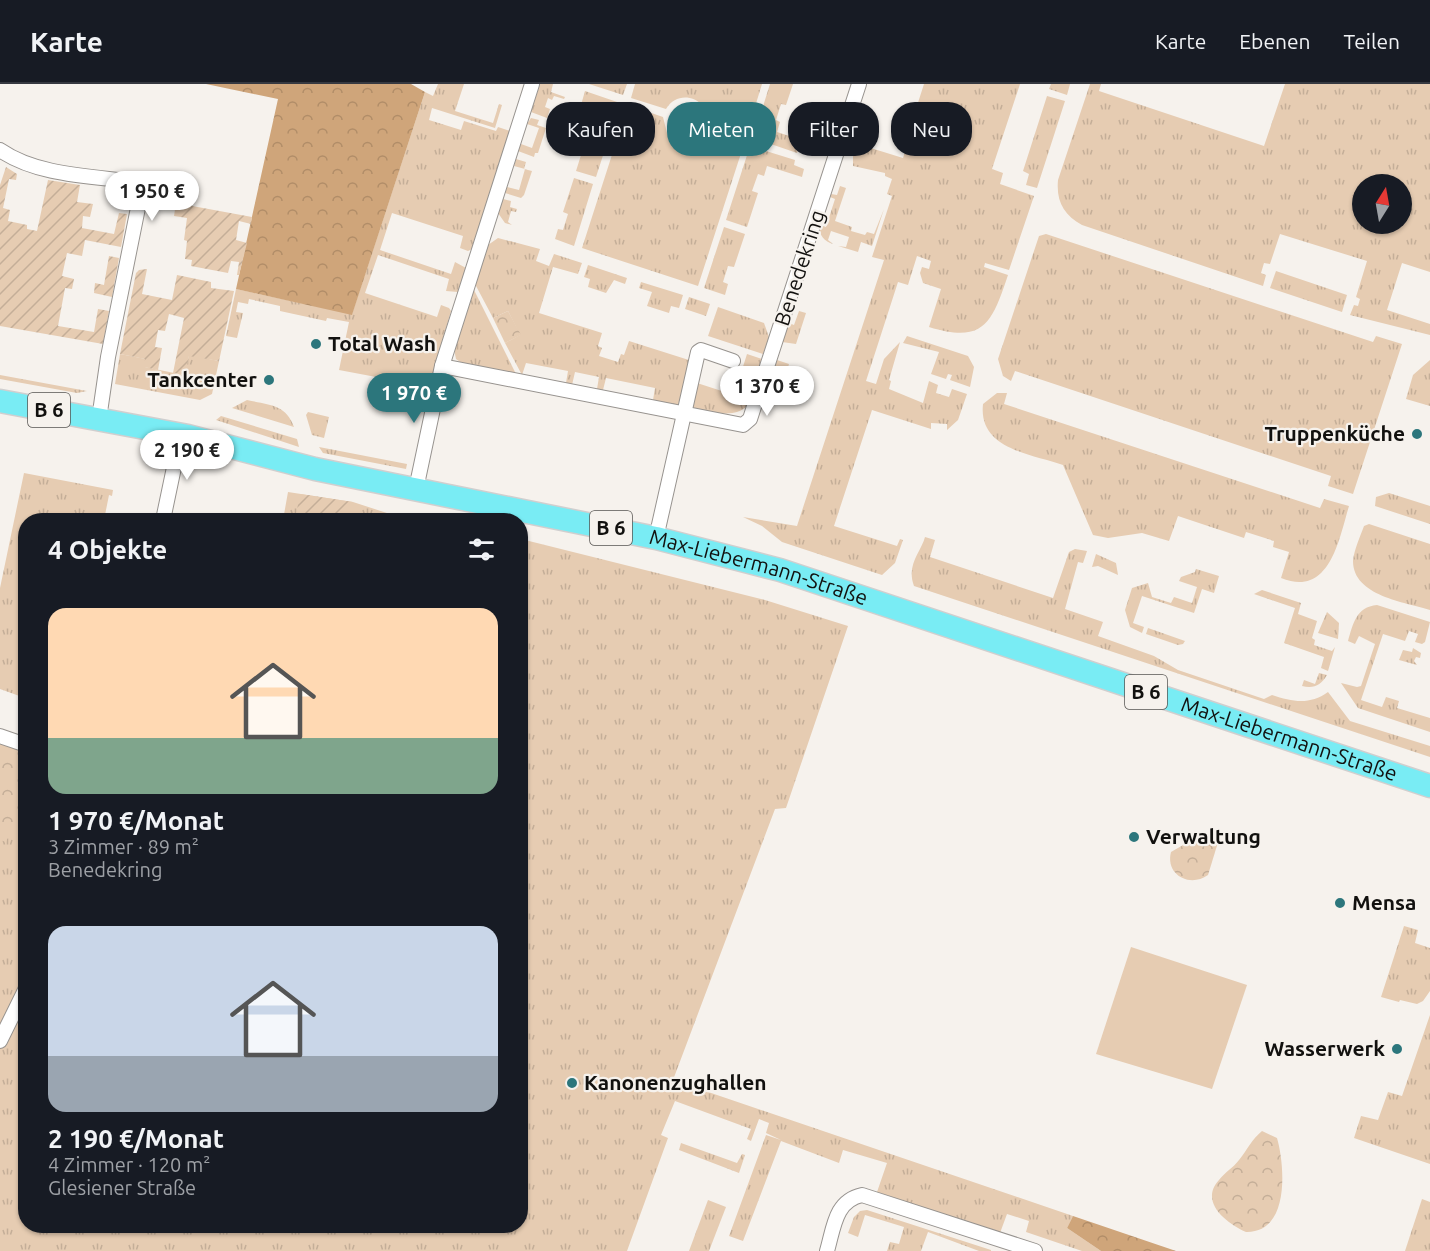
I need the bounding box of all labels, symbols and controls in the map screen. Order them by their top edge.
text: Karte [30,26,103,57]
text: Karte [1155,29,1206,53]
text: Ebenen [1239,29,1311,53]
text: Teilen [1344,29,1400,53]
chip: Kaufen [546,102,655,156]
chip: Mieten [667,102,776,156]
chip: Filter [788,102,879,156]
chip: Neu [891,102,972,156]
pin: 1 950 € [97,171,207,222]
north arrow [1352,174,1412,234]
map controls [1352,174,1412,234]
text: 1 950 € [119,179,185,202]
street label: Benedekring [769,207,829,329]
place label: Total Wash [328,331,436,355]
marker: Total Wash [309,337,323,351]
pin: 1 370 € [712,366,822,417]
place label: Tankcenter [147,367,257,391]
marker: Tankcenter [262,373,276,387]
pin: 1 970 € [359,373,469,424]
text: 1 370 € [734,374,800,397]
text: 1 970 € [381,381,447,404]
road number: B 6 [28,393,70,427]
place label: Truppenküche [1265,421,1405,445]
marker: Truppenküche [1410,427,1424,441]
pin: 2 190 € [132,430,242,481]
text: 2 190 € [154,438,220,461]
road number: B 6 [590,511,632,545]
street label: Max-Liebermann-Straße [647,524,871,609]
icon: filters [465,533,498,566]
text: 4 Objekte [48,535,167,564]
icon: home [219,647,327,755]
road number: B 6 [1125,675,1167,709]
street label: Max-Liebermann-Straße [1178,691,1401,785]
text: 1 970 €/Monat [48,806,224,835]
place label: Verwaltung [1146,824,1261,848]
marker: Verwaltung [1127,830,1141,844]
text: 3 Zimmer · 89 m² [48,835,199,858]
text: Benedekring [48,858,162,881]
place label: Mensa [1352,890,1416,914]
marker: Mensa [1333,896,1347,910]
icon: home [219,965,327,1073]
place label: Wasserwerk [1264,1036,1385,1060]
marker: Wasserwerk [1390,1042,1404,1056]
place label: Kanonenzughallen [584,1070,767,1094]
marker: Kanonenzughallen [565,1076,579,1090]
text: 2 190 €/Monat [48,1124,224,1153]
text: 4 Zimmer · 120 m² [48,1153,210,1176]
text: Glesiener Straße [48,1176,196,1199]

